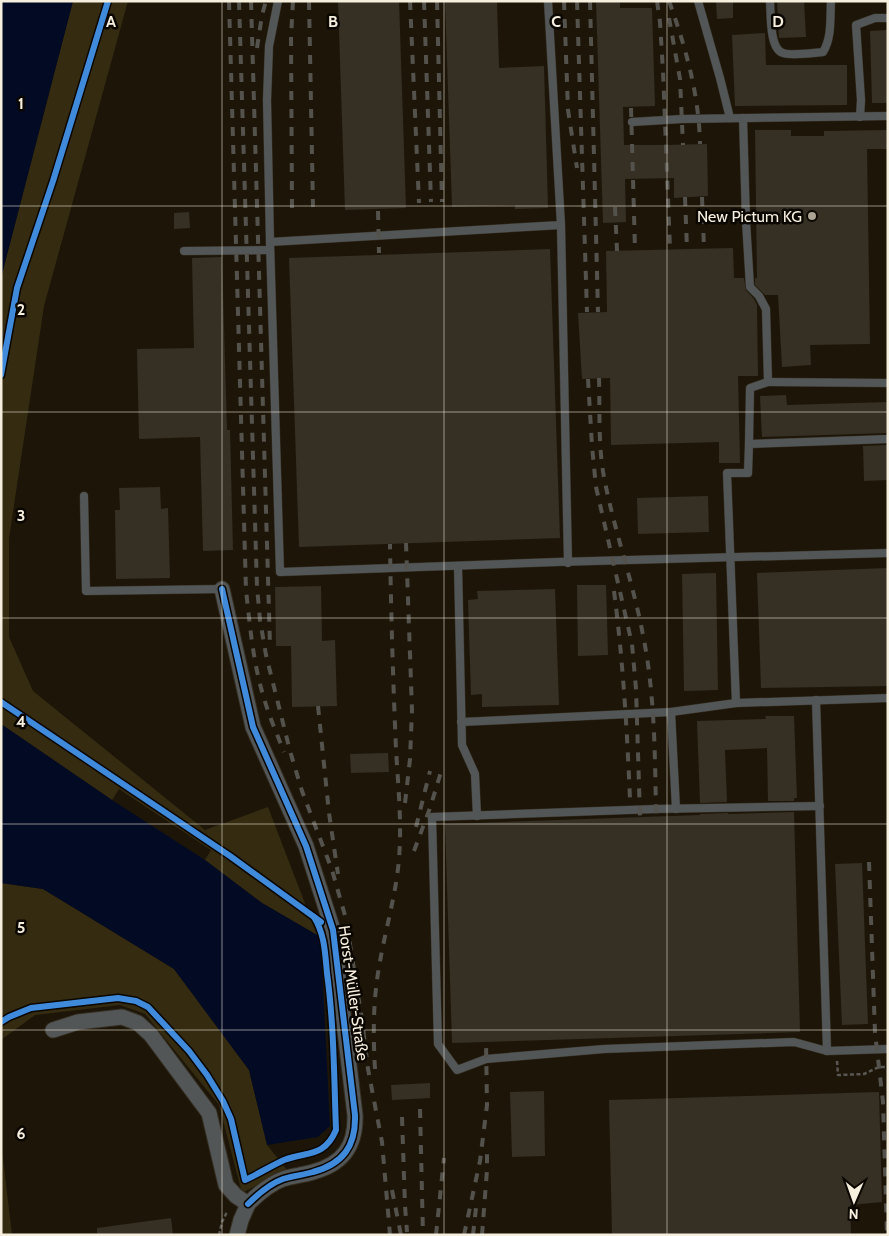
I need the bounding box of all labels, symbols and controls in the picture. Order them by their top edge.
text: A [106,12,116,31]
text: B [328,12,338,31]
text: C [551,12,561,31]
text: D [772,12,784,31]
text: 1 [18,94,24,113]
place label: New Pictum KG [697,207,802,226]
marker: New Pictum KG [806,210,818,222]
text: 2 [17,300,25,319]
text: 3 [17,506,25,525]
text: 4 [16,712,26,731]
text: 5 [17,918,25,937]
street label: Horst-Müller-Straße [335,924,372,1062]
text: 6 [17,1124,26,1143]
north arrow [829,1176,879,1226]
text: N [848,1205,859,1223]

